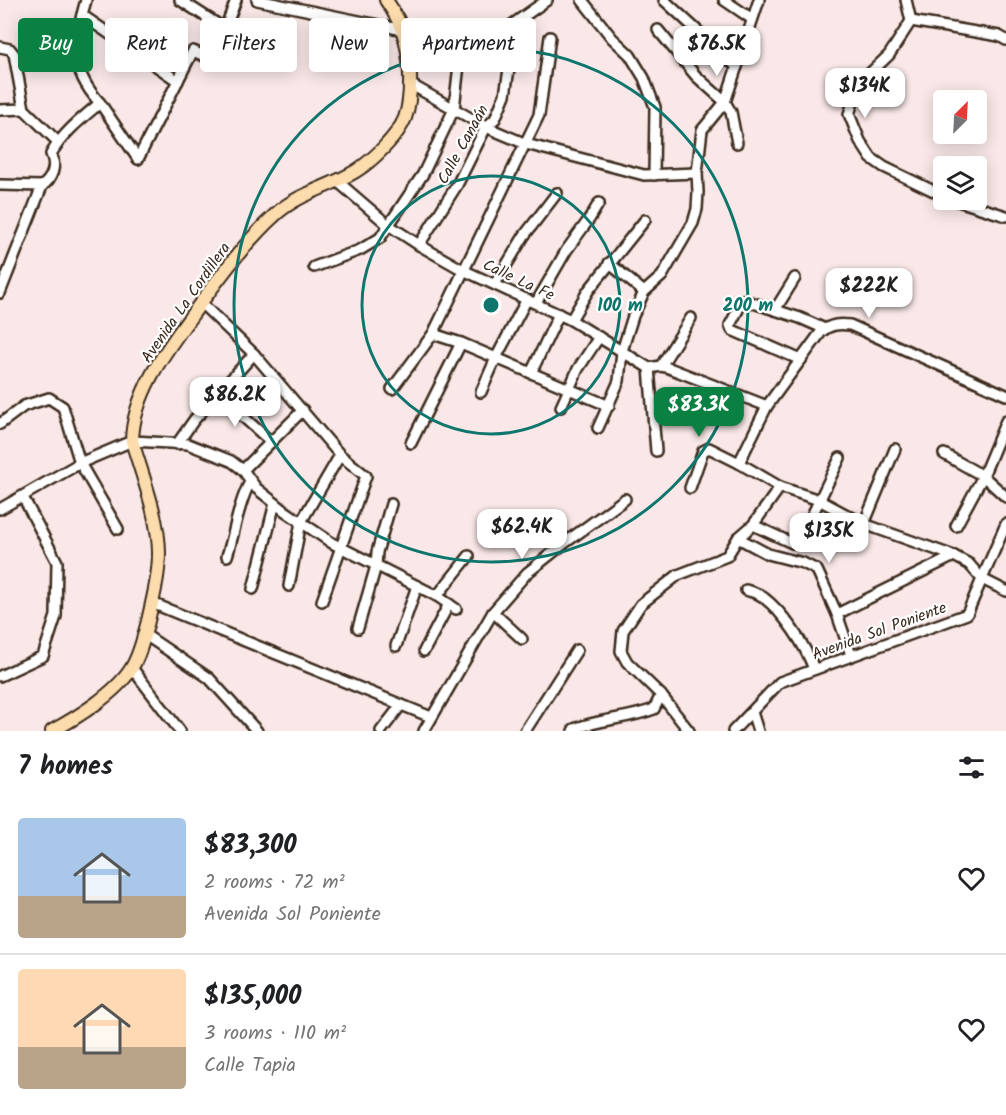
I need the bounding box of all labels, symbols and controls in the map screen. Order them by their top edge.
chip: Buy [18,18,93,72]
chip: Rent [105,18,188,72]
chip: Filters [200,18,297,72]
chip: New [309,18,389,72]
chip: Apartment [401,18,536,72]
pin: $76.5K [668,26,766,77]
text: $76.5K [687,29,747,61]
pin: $134K [823,68,907,119]
text: $134K [839,71,891,103]
north arrow [933,90,987,144]
map controls [933,90,987,210]
street label: Calle Canaán [431,100,496,189]
button: layers [933,156,987,210]
street label: Avenida La Cordillera [135,237,237,368]
street label: Calle La Fe [478,253,558,308]
pin: $222K [827,268,911,319]
text: $222K [840,271,898,303]
text: 100 m [597,292,643,321]
text: 200 m [723,292,774,321]
centre of rings [481,295,501,315]
pin: $86.2K [186,377,284,428]
text: $86.2K [204,380,266,412]
pin: $83.3K [650,387,748,438]
text: $83.3K [668,390,730,422]
pin: $62.4K [473,509,571,560]
text: $62.4K [491,512,553,544]
pin: $135K [787,513,871,564]
text: $135K [804,516,854,548]
street label: Avenida Sol Poniente [809,595,950,667]
text: 7 homes [18,746,113,788]
icon: filters [955,751,988,784]
text: $83,300 [204,825,297,867]
icon: home [66,842,138,914]
icon: heart [955,862,988,895]
text: 2 rooms · 72 m² [204,867,345,899]
text: Avenida Sol Poniente [204,899,381,931]
text: $135,000 [204,976,301,1018]
icon: home [66,993,138,1065]
icon: heart [955,1013,988,1046]
text: 3 rooms · 110 m² [204,1018,346,1050]
text: Calle Tapia [204,1050,296,1082]

